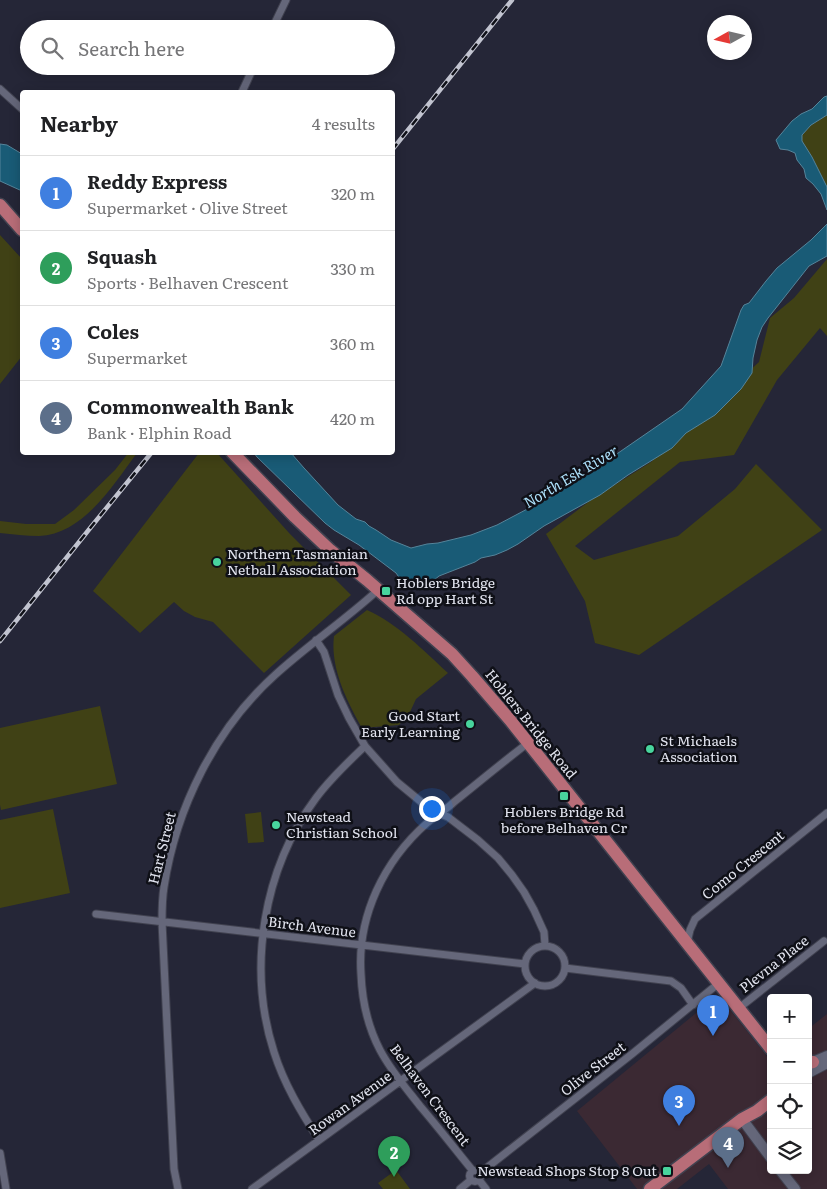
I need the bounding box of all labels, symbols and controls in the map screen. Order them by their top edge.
north arrow [707,15,752,60]
search box [20,20,395,75]
icon: search [38,34,66,62]
text: Search here [78,34,185,62]
text: Nearby [40,107,118,138]
text: 4 results [312,111,375,135]
text: Reddy Express [87,167,227,195]
text: 1 [53,181,59,205]
text: 320 m [331,181,375,205]
text: Supermarket · Olive Street [87,195,288,219]
text: Squash [87,242,157,270]
text: 2 [52,256,60,280]
text: 330 m [330,256,375,280]
text: Sports · Belhaven Crescent [87,270,288,294]
text: Coles [87,317,139,345]
text: 3 [52,331,60,355]
text: 360 m [330,331,375,355]
text: Supermarket [87,345,187,369]
text: Commonwealth Bank [87,392,294,420]
text: 4 [51,406,61,430]
text: 420 m [330,406,375,430]
text: Bank · Elphin Road [87,420,232,444]
water label: North Esk River [518,438,622,513]
place label: Northern Tasmanian Netball Association [227,543,368,579]
marker: Northern Tasmanian Netball Association [211,556,223,568]
place label: Hoblers Bridge Rd opp Hart St [396,572,495,608]
marker: Hoblers Bridge Rd opp Hart St [380,585,392,597]
street label: Hoblers Bridge Road [481,664,583,783]
place label: Good Start Early Learning [361,705,460,741]
marker: Good Start Early Learning [464,718,476,730]
place label: St Michaels Association [660,730,738,766]
marker: St Michaels Association [644,743,656,755]
marker: Hoblers Bridge Rd before Belhaven Cr [558,790,570,802]
your location [419,796,445,822]
place label: Hoblers Bridge Rd before Belhaven Cr [501,801,628,837]
place label: Newstead Christian School [286,806,398,842]
street label: Hart Street [142,809,180,886]
marker: Newstead Christian School [270,819,282,831]
street label: Como Crescent [697,825,788,904]
street label: Birch Avenue [267,911,357,941]
street label: Plevna Place [735,930,812,997]
map controls [767,994,812,1174]
button: + [767,994,812,1039]
pin: 1 [697,995,729,1036]
street label: Olive Street [556,1036,629,1100]
street label: Belhaven Crescent [386,1039,476,1150]
button: − [767,1039,812,1084]
street label: Rowan Avenue [304,1065,395,1139]
button: locate [767,1084,812,1129]
pin: 3 [663,1085,695,1126]
pin: 4 [712,1127,744,1168]
button: layers [767,1129,812,1174]
pin: 2 [378,1136,410,1177]
place label: Newstead Shops Stop 8 Out [477,1160,657,1180]
marker: Newstead Shops Stop 8 Out [661,1165,673,1177]

